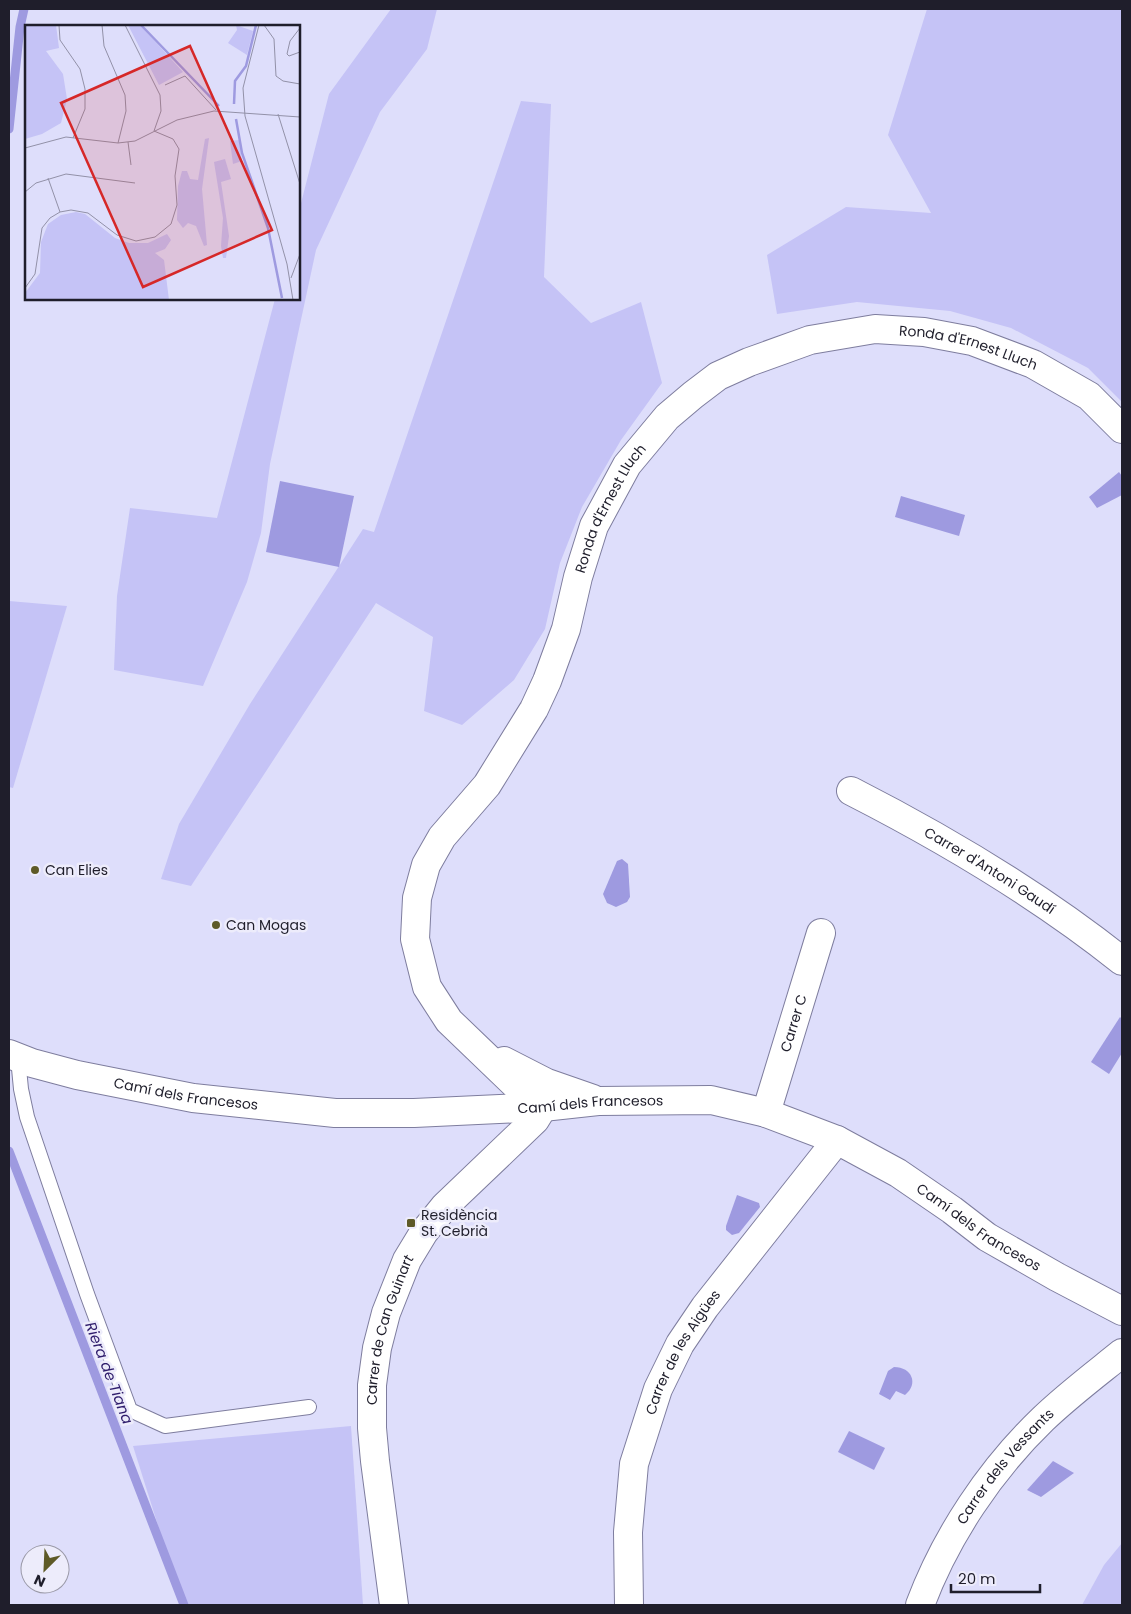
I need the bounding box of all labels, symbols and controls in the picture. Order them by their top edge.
inset map [25,25,300,300]
street label: Ronda d'Ernest Lluch [899,320,1040,375]
street label: Ronda d'Ernest Lluch [570,439,651,576]
street label: Carrer d'Antoni Gaudí [921,822,1060,919]
place label: Can Elies [45,860,108,880]
marker: Can Elies [29,864,41,876]
place label: Can Mogas [226,915,306,935]
marker: Can Mogas [210,919,222,931]
street label: Carrer C [775,992,812,1054]
street label: Camí dels Francesos [112,1073,259,1115]
street label: Camí dels Francesos [517,1090,663,1118]
street label: Camí dels Francesos [912,1179,1045,1276]
place label: Residència St. Cebrià [421,1205,497,1241]
marker: Residència St. Cebrià [405,1217,417,1229]
street label: Carrer de Can Guinart [362,1251,418,1405]
street label: Carrer de les Aigües [640,1285,725,1417]
water label: Riera de Tiana [80,1319,139,1427]
street label: Carrer dels Vessants [952,1404,1058,1528]
north arrow [20,1544,70,1594]
scale bar [951,1562,1040,1594]
text: 20 m [958,1568,996,1589]
text: N [31,1570,49,1592]

